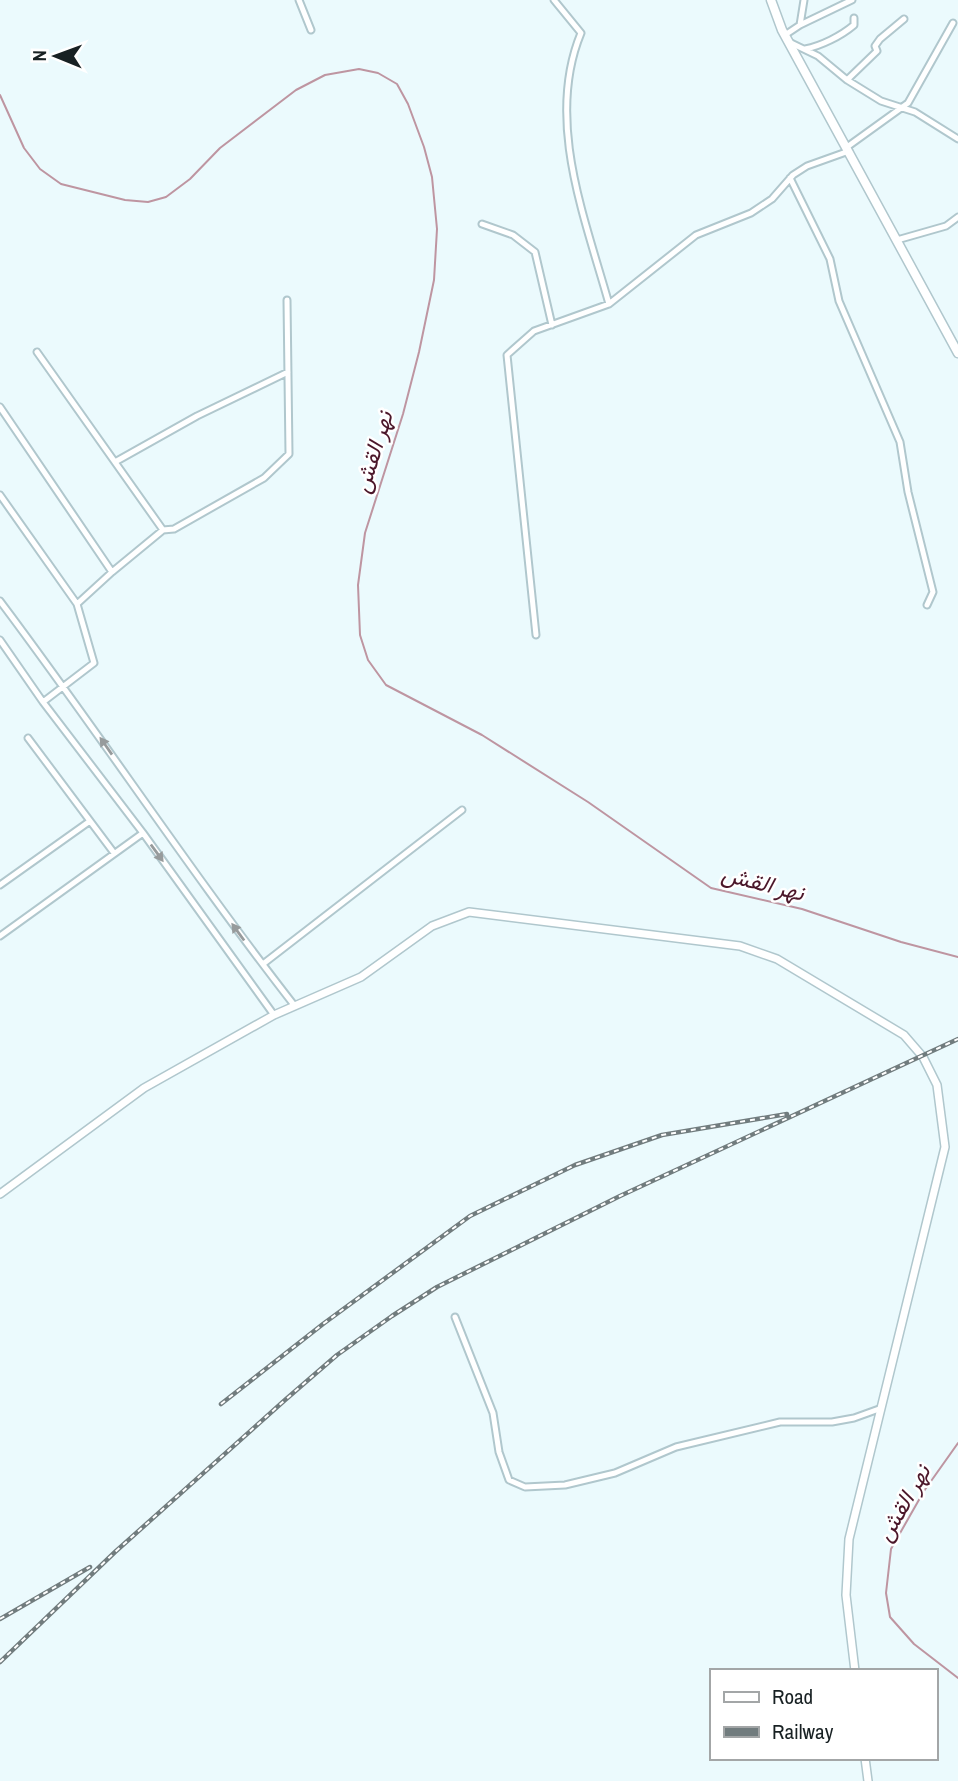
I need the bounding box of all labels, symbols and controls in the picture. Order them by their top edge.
north arrow [21,21,91,91]
text: N [26,50,52,62]
water label: نهر القش [345,406,400,497]
one-way arrow [99,737,113,755]
one-way arrow [150,844,164,862]
water label: نهر القش [719,857,809,908]
one-way arrow [231,923,246,941]
water label: نهر القش [868,1457,938,1547]
legend [710,1669,937,1760]
text: Road [772,1682,813,1711]
text: Railway [772,1717,834,1746]

